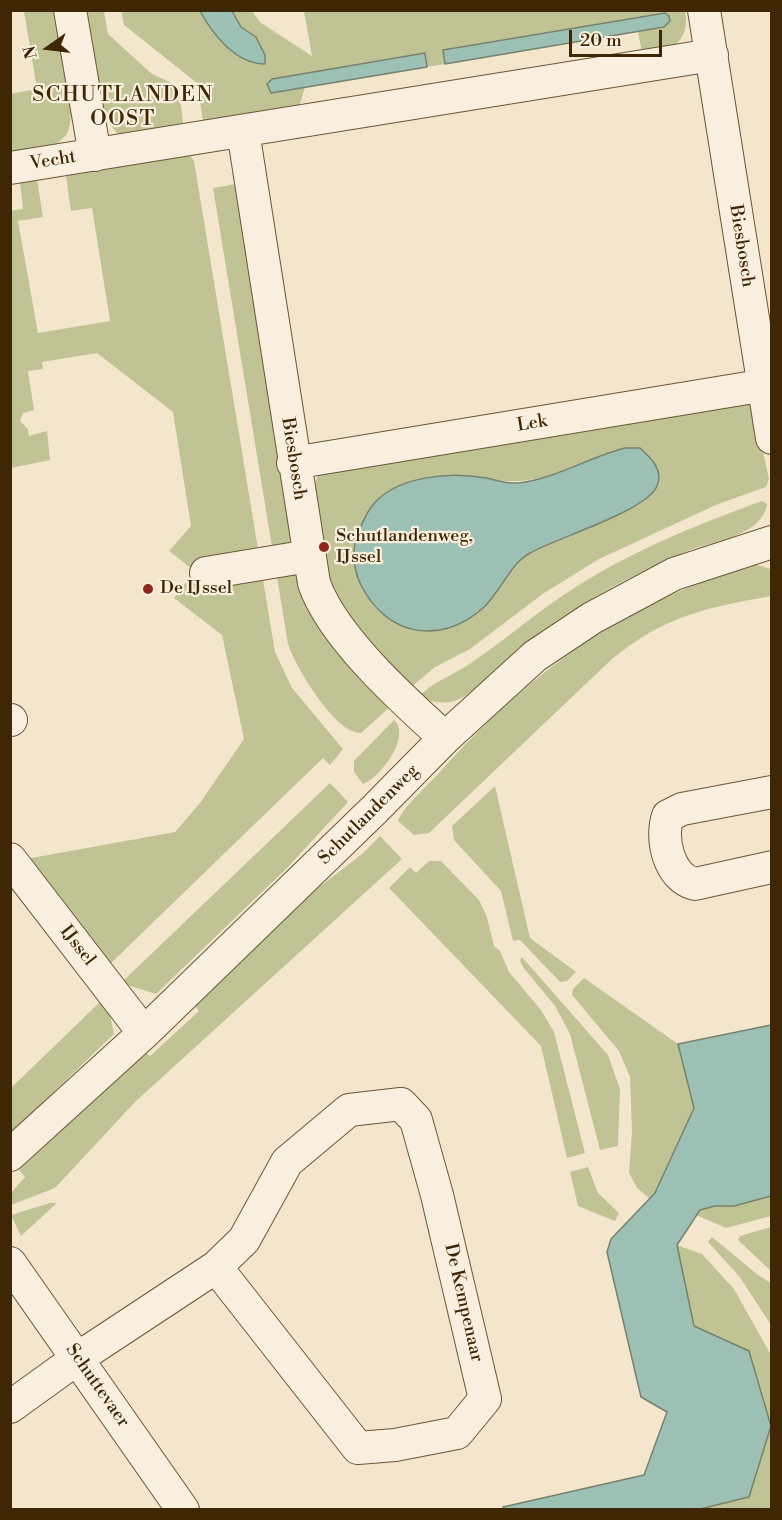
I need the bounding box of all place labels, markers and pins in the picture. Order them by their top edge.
place label: Schutlandenweg, IJssel [336,526,473,568]
marker: Schutlandenweg, IJssel [317,540,331,554]
place label: De IJssel [160,578,232,600]
marker: De IJssel [141,582,155,596]

